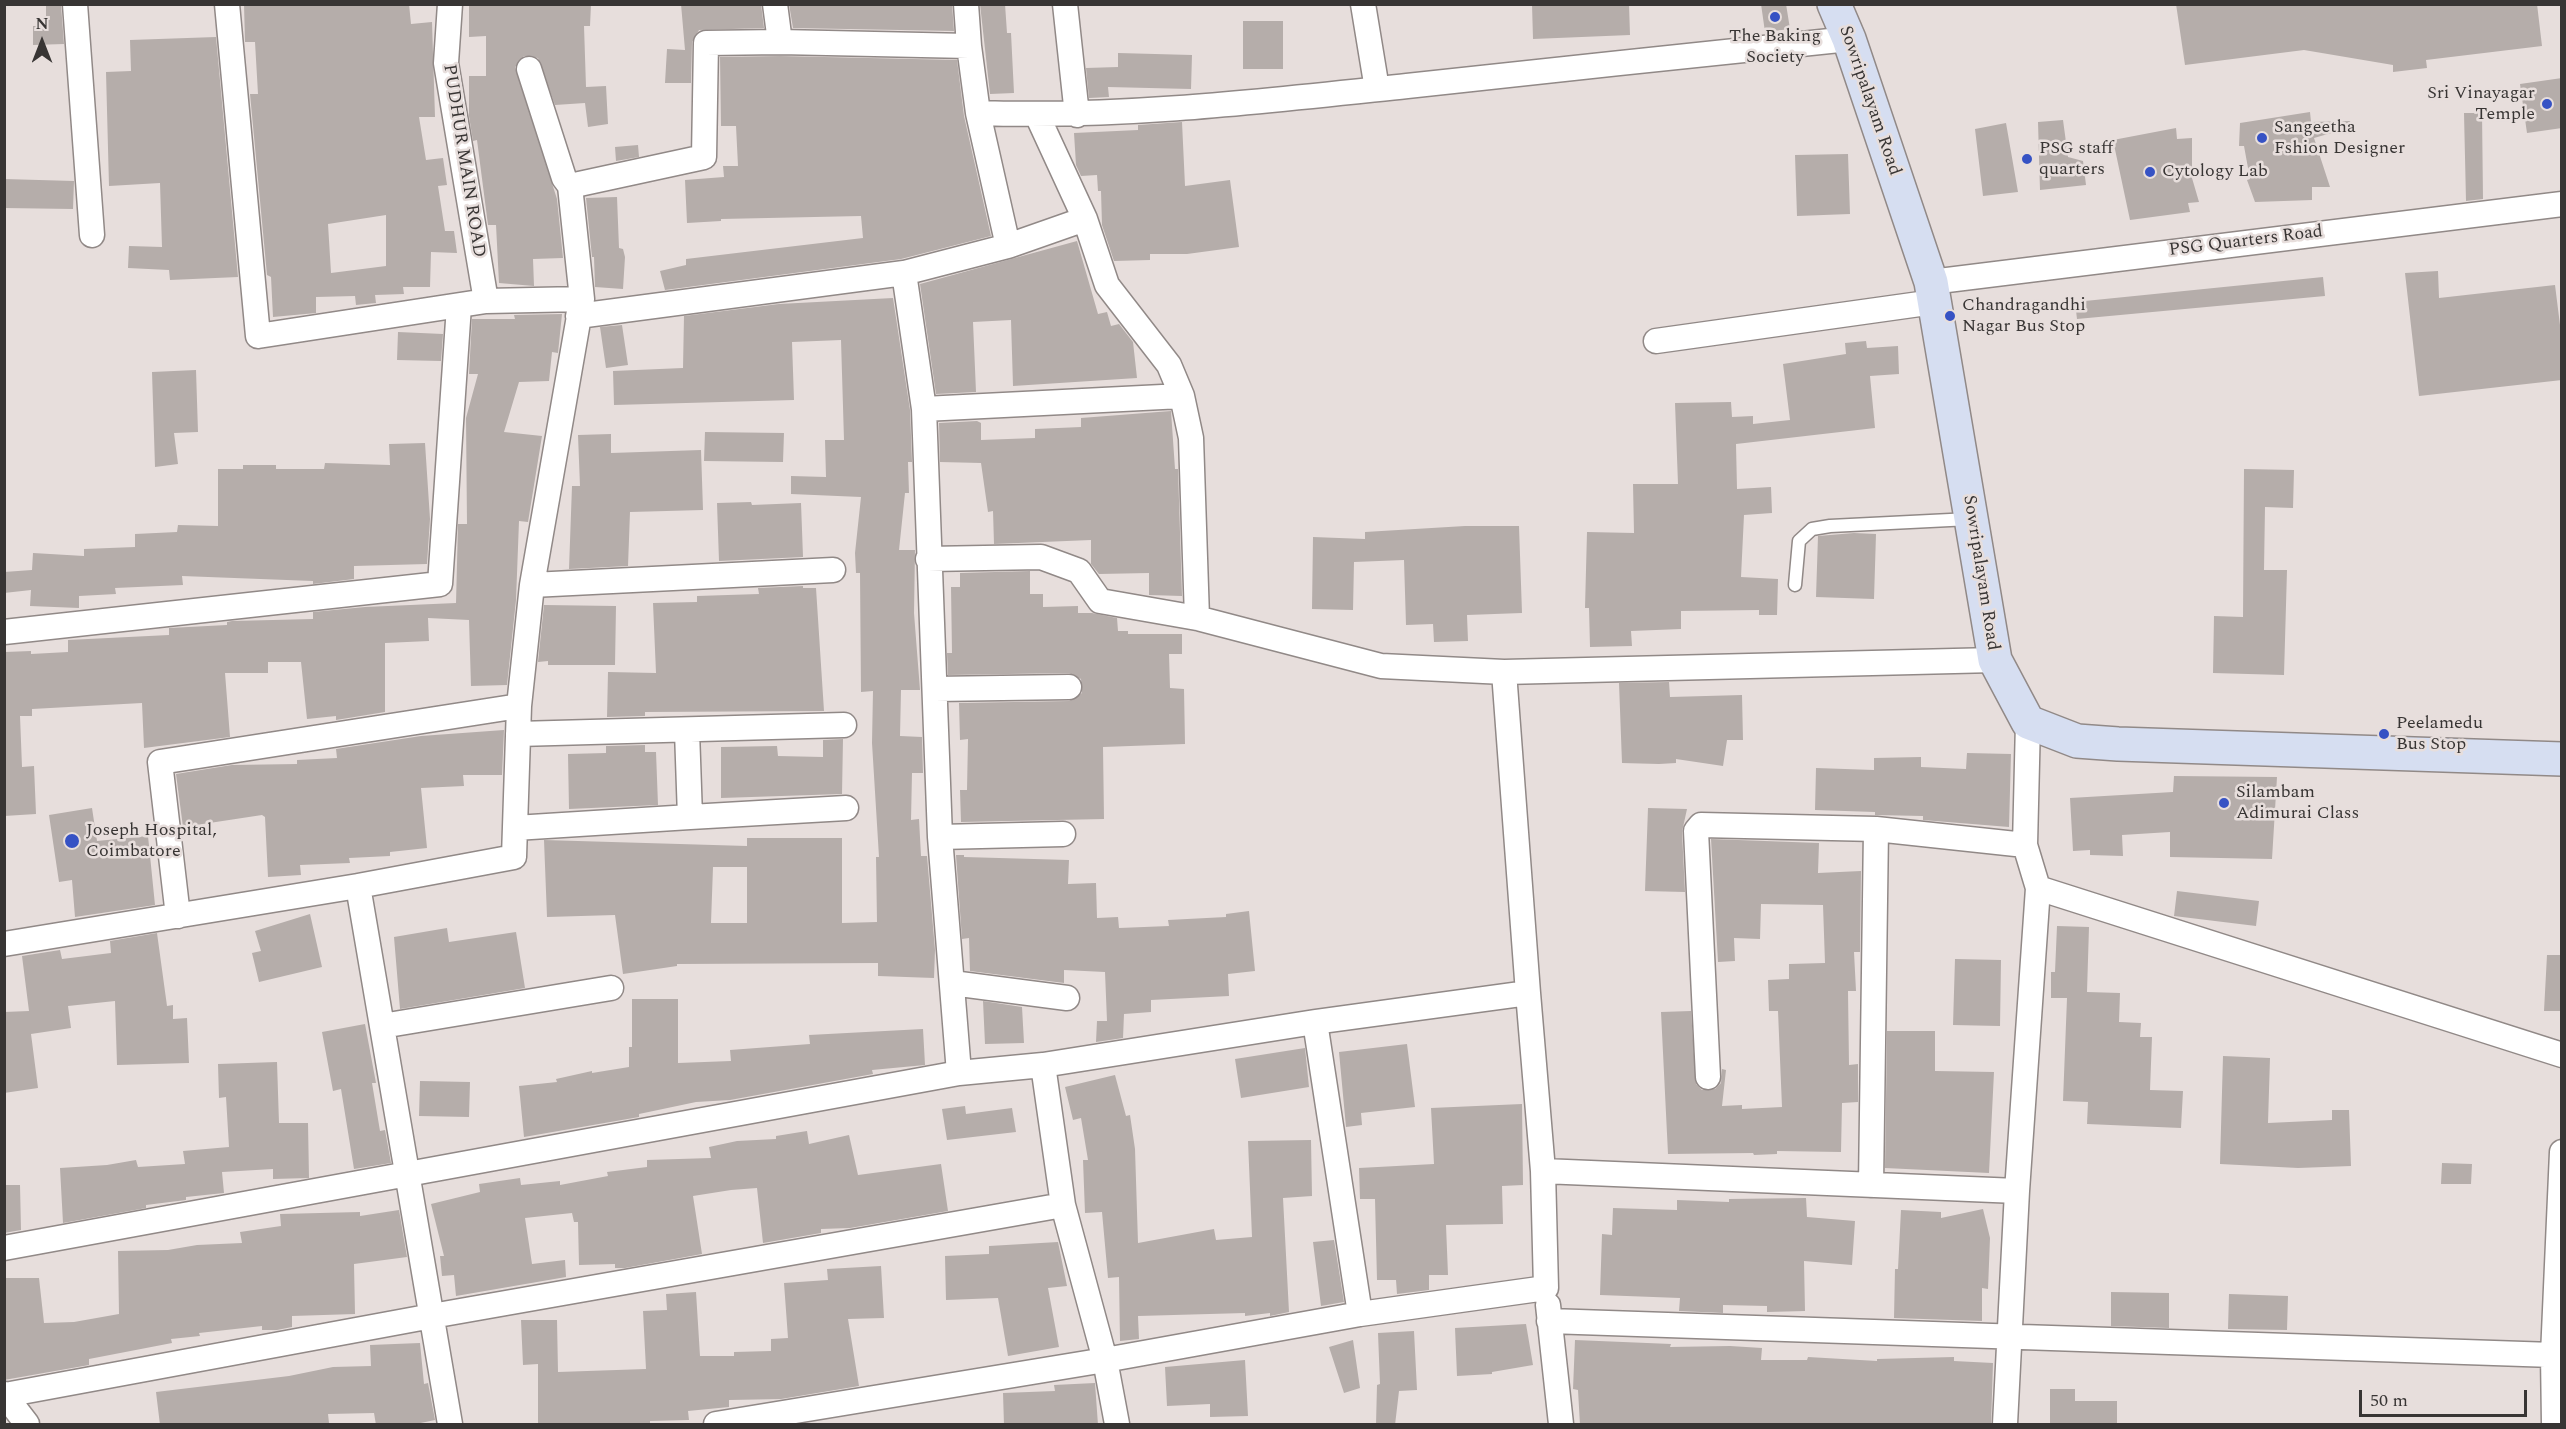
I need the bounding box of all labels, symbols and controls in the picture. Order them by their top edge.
marker: The Baking Society [1768,10,1782,24]
north arrow [12,12,72,72]
text: N [35,12,49,36]
street label: Sowripalayam Road [1833,23,1905,179]
place label: The Baking Society [1729,26,1821,68]
street label: PUDHUR MAIN ROAD [437,63,489,259]
place label: Sri Vinayagar Temple [2427,83,2535,125]
marker: Sri Vinayagar Temple [2540,97,2554,111]
place label: Sangeetha Fshion Designer [2274,117,2405,160]
marker: Sangeetha Fshion Designer [2255,131,2269,145]
place label: PSG staff quarters [2039,138,2113,180]
marker: PSG staff quarters [2020,152,2034,166]
place label: Cytology Lab [2162,161,2268,183]
marker: Cytology Lab [2143,165,2157,179]
street label: PSG Quarters Road [2168,222,2324,262]
place label: Chandragandhi Nagar Bus Stop [1962,295,2086,338]
marker: Chandragandhi Nagar Bus Stop [1943,309,1957,323]
street label: Sowripalayam Road [1957,494,2003,652]
place label: Peelamedu Bus Stop [2396,713,2483,756]
marker: Peelamedu Bus Stop [2377,727,2391,741]
place label: Silambam Adimurai Class [2236,782,2359,824]
marker: Silambam Adimurai Class [2217,796,2231,810]
place label: Joseph Hospital, Coimbatore [86,820,217,862]
marker: Joseph Hospital, Coimbatore [63,832,81,850]
scale bar [2362,1378,2530,1416]
text: 50 m [2370,1387,2408,1414]

